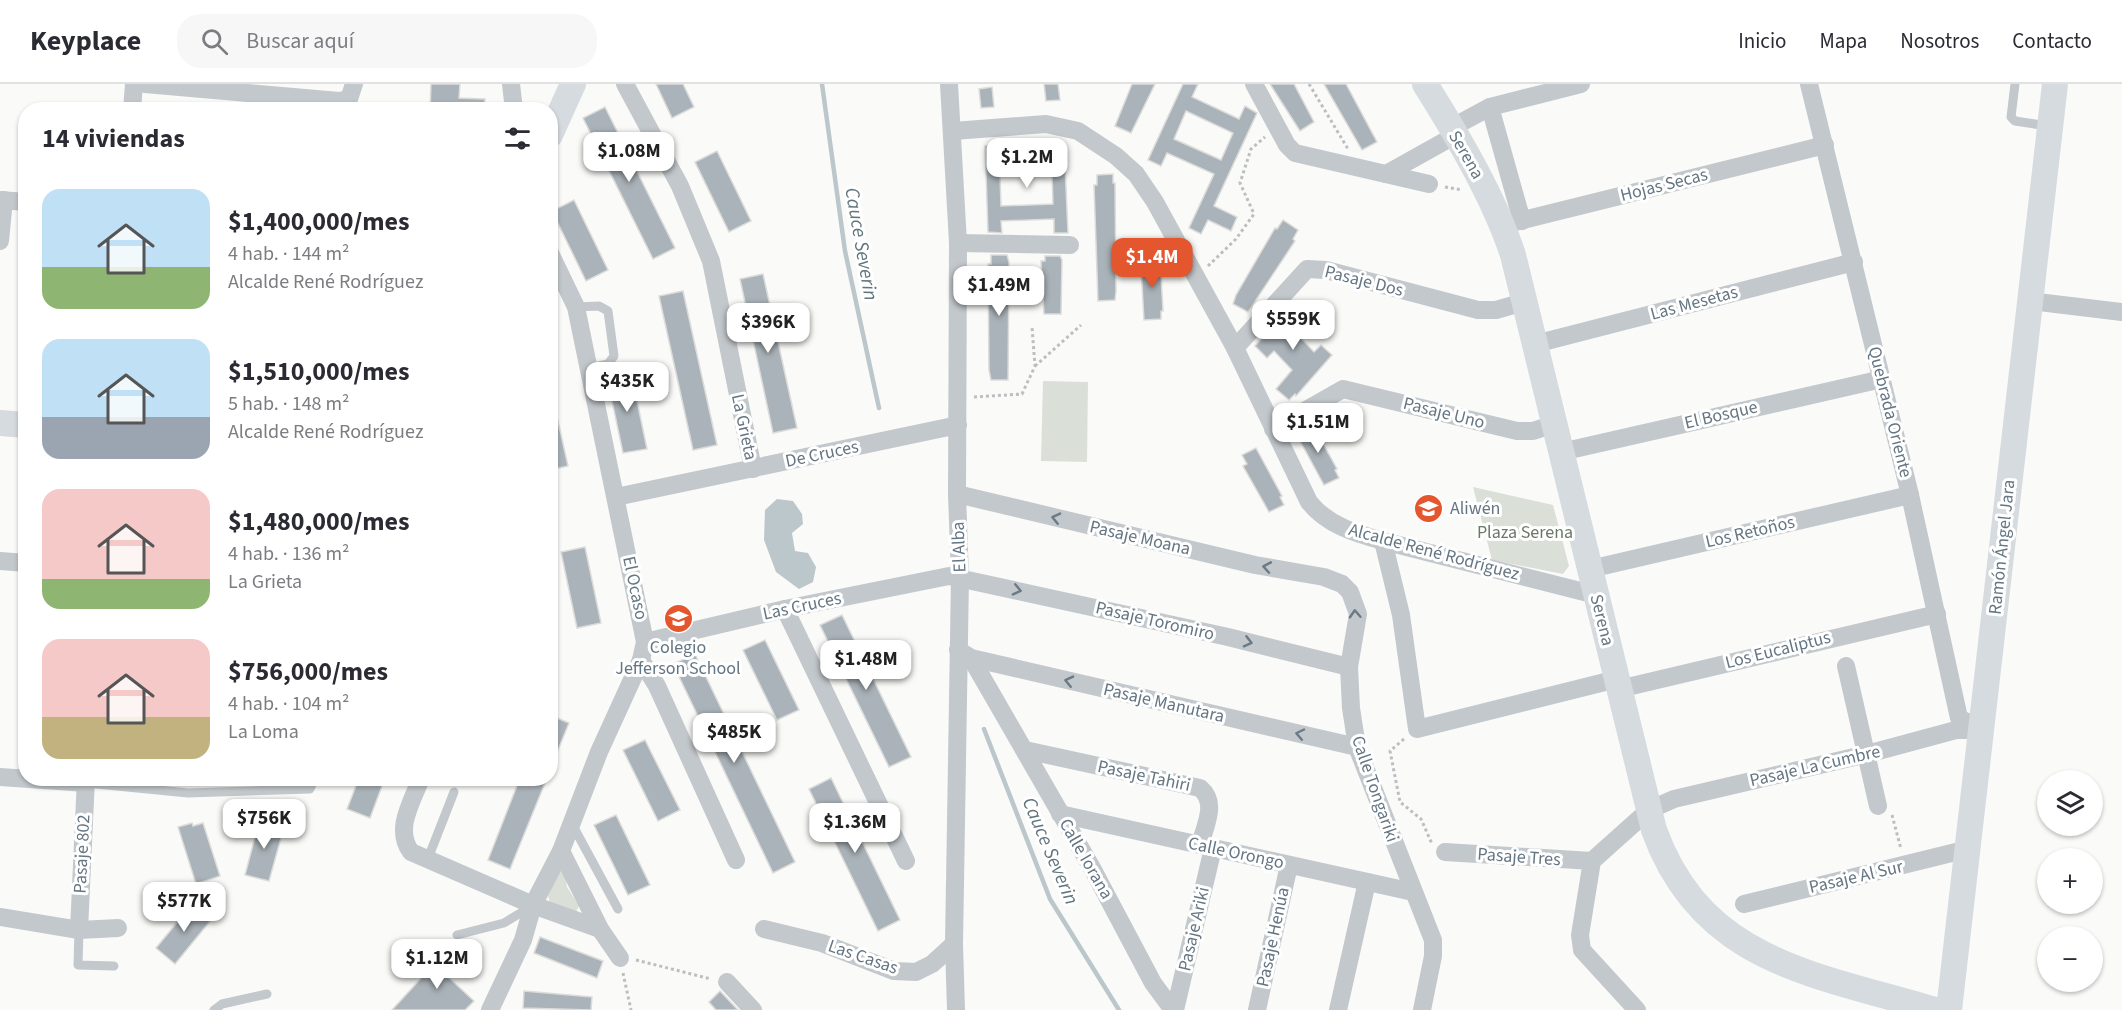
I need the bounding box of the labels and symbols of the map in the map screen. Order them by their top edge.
street label: Serena [1442,126,1490,184]
pin: $1.08M [580,132,678,183]
pin: $1.2M [985,138,1069,189]
street label: Hojas Secas [1618,162,1710,208]
water label: Cauce Severin [837,185,885,303]
pin: $1.4M [1110,238,1194,289]
street label: Pasaje Dos [1322,259,1406,303]
pin: $1.49M [950,266,1048,317]
street label: Las Mesetas [1647,279,1741,327]
pin: $559K [1251,300,1335,351]
pin: $396K [726,303,810,354]
street label: Quebrada Oriente [1862,344,1918,480]
pin: $435K [585,362,669,413]
street label: Pasaje Uno [1401,391,1487,435]
street label: La Grieta [725,392,763,462]
street label: El Bosque [1682,394,1760,436]
pin: $1.51M [1269,403,1367,454]
street label: De Cruces [783,434,861,474]
street label: Ramón Ángel Jara [1982,478,2022,616]
school or university icon: Aliwén [1413,492,1445,524]
place label: Aliwén [1450,496,1500,521]
street label: Los Retoños [1703,510,1797,554]
one-way arrow [1052,512,1062,525]
street label: Pasaje Moana [1087,514,1193,562]
street label: Alcalde René Rodríguez [1346,517,1523,587]
park label: Plaza Serena [1477,520,1573,545]
street label: El Alba [946,521,972,573]
street label: El Ocaso [616,554,654,622]
one-way arrow [1262,562,1271,574]
one-way arrow [1011,582,1021,595]
street label: Las Cruces [760,586,844,626]
street label: Serena [1584,592,1620,648]
street label: Pasaje Toromiro [1093,595,1217,647]
school or university icon: Colegio Jefferson School [662,602,694,634]
one-way arrow [1349,610,1362,619]
street label: Los Eucaliptus [1723,625,1833,675]
place label: Colegio Jefferson School [615,635,741,681]
one-way arrow [1243,635,1253,648]
pin: $1.48M [817,640,915,691]
one-way arrow [1065,675,1075,688]
street label: Pasaje Manutara [1101,677,1227,729]
pin: $485K [692,713,776,764]
one-way arrow [1296,729,1306,742]
street label: Calle Tongariki [1345,732,1405,846]
street label: Pasaje La Cumbre [1747,739,1883,793]
street label: Pasaje Tahiri [1095,754,1193,798]
water label: Cauce Severin [1015,793,1085,909]
pin: $756K [222,799,306,850]
pin: $1.36M [806,803,904,854]
street label: Pasaje 802 [67,814,97,894]
street label: Calle Iorana [1053,814,1119,904]
street label: Calle Orongo [1186,831,1286,875]
street label: Pasaje Tres [1477,842,1561,872]
street label: Pasaje Al Sur [1807,854,1906,900]
pin: $577K [142,882,226,933]
street label: Pasaje Ariki [1172,884,1216,974]
street label: Pasaje Henúa [1250,885,1296,989]
street label: Las Casas [825,933,901,981]
pin: $1.12M [388,939,486,990]

